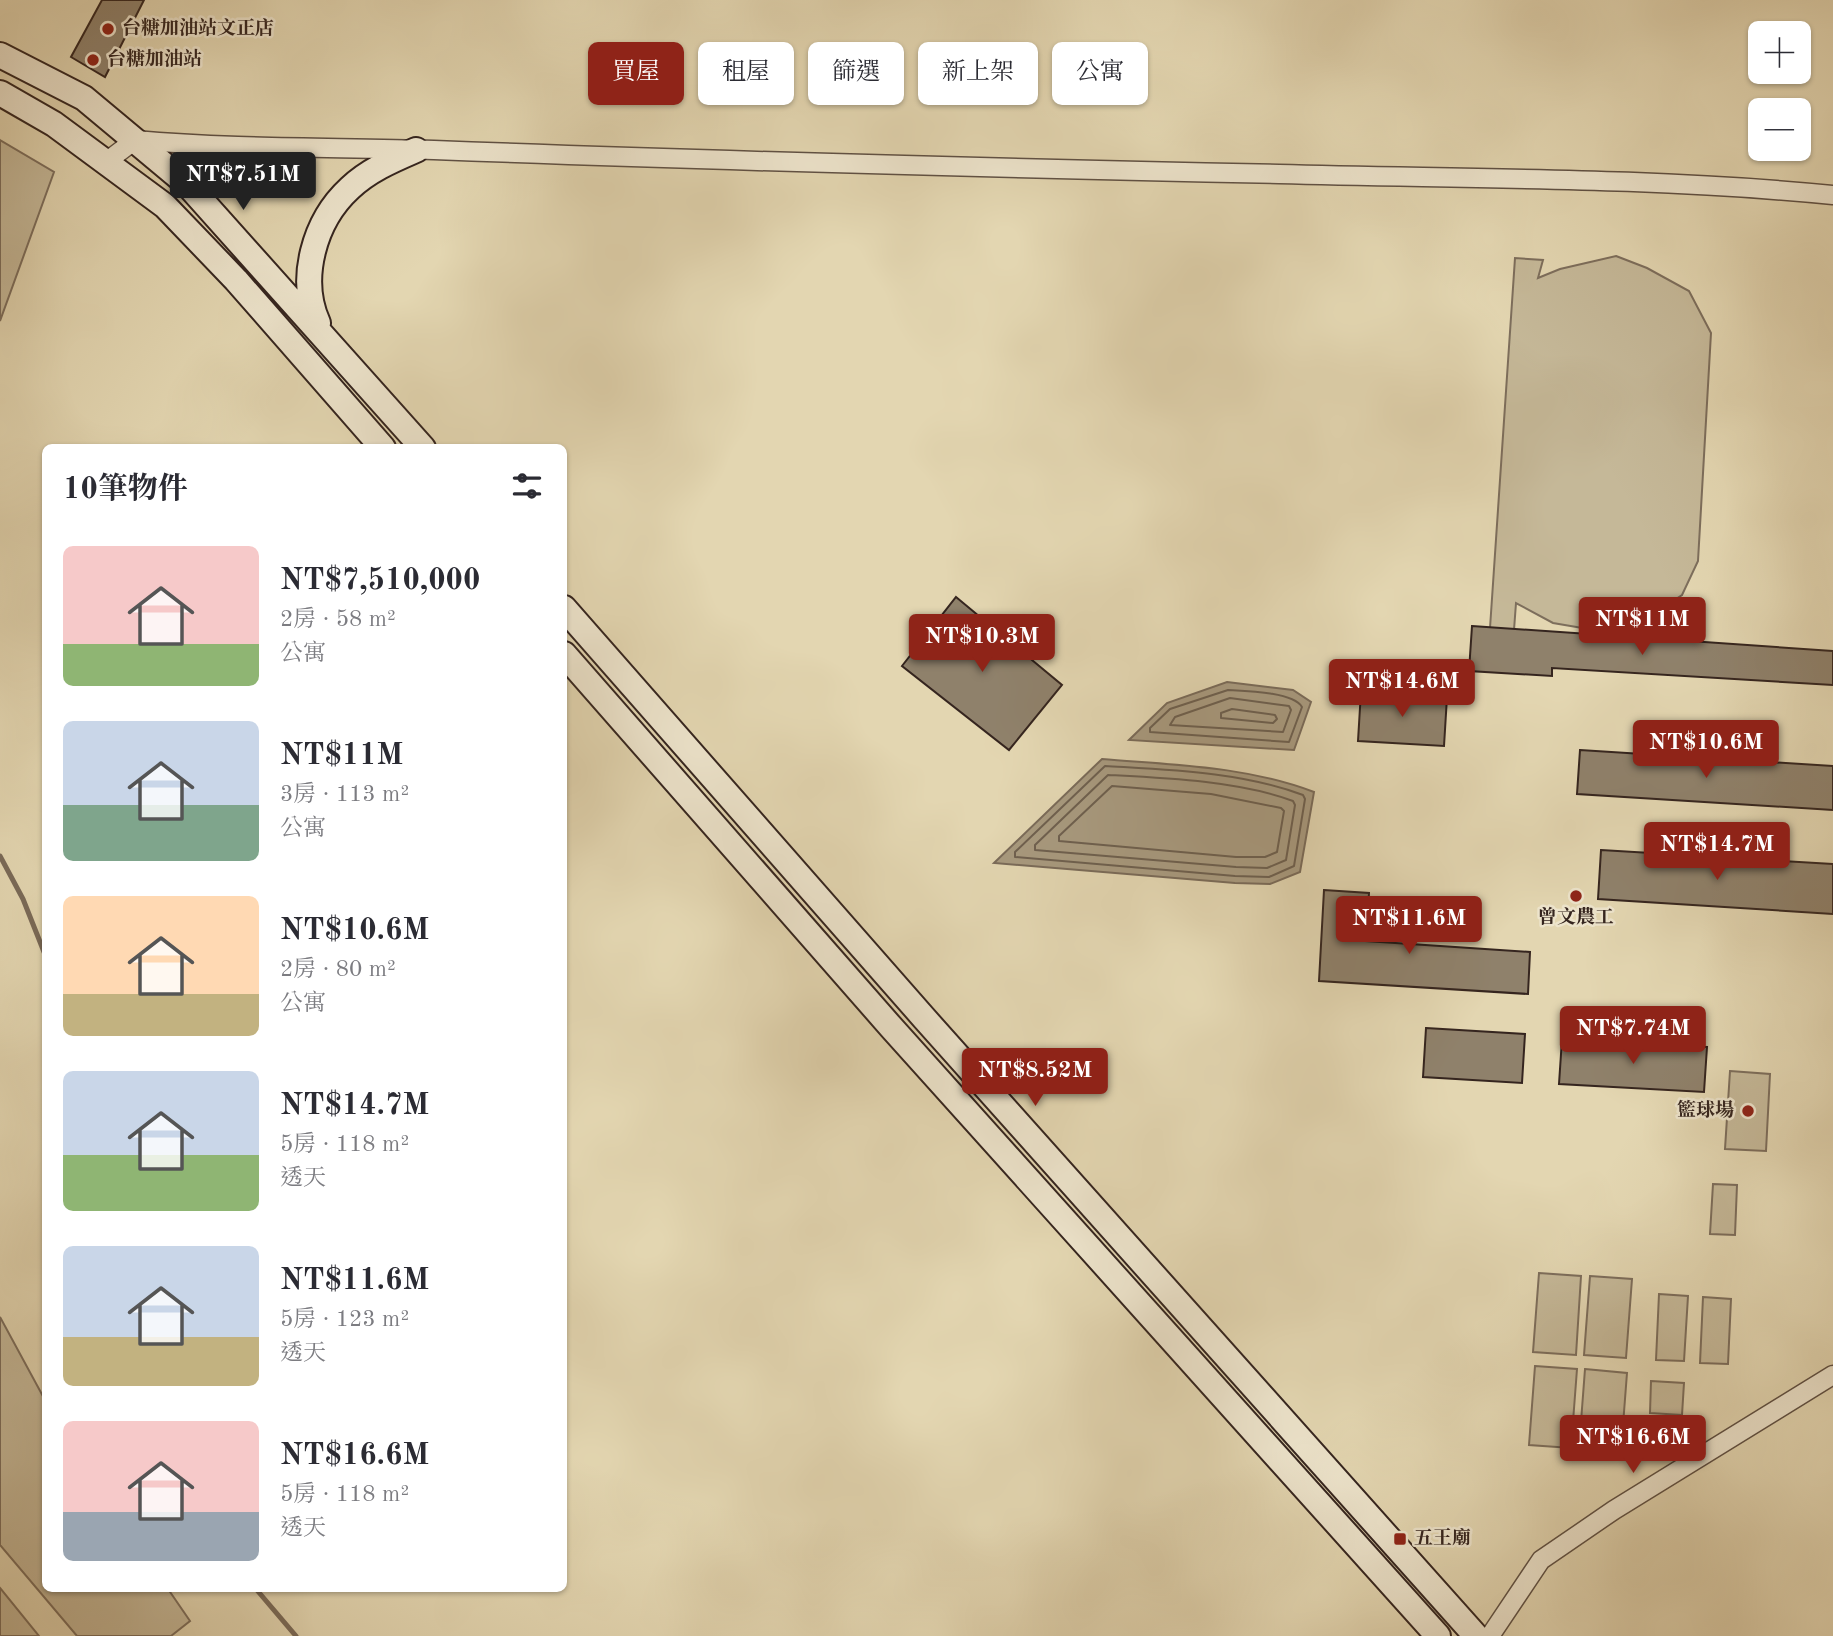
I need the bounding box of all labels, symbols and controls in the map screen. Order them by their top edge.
place label: 台糖加油站文正店 [122,17,274,39]
marker: 台糖加油站文正店 [100,21,116,37]
map controls [1748,21,1811,161]
button: + [1748,21,1811,84]
chip: 買屋 [588,42,684,105]
chip: 租屋 [698,42,794,105]
chip: 篩選 [808,42,904,105]
chip: 新上架 [918,42,1038,105]
chip: 公寓 [1052,42,1148,105]
place label: 台糖加油站 [107,48,202,70]
marker: 台糖加油站 [85,52,101,68]
button: − [1748,98,1811,161]
pin: NT$7.51M [171,152,315,212]
text: NT$7.51M [186,163,300,186]
icon: filters [508,467,546,505]
text: 10筆物件 [63,475,188,505]
text: NT$7,510,000 [280,566,480,596]
icon: home [119,574,203,658]
pin: NT$11M [1585,598,1699,657]
text: 2房 · 58 m² [280,608,396,631]
text: NT$11M [1595,608,1689,631]
pin: NT$10.3M [910,614,1054,674]
text: NT$10.3M [925,625,1039,648]
text: 公寓 [280,642,326,665]
pin: NT$14.6M [1330,660,1474,719]
text: NT$14.6M [1345,670,1459,693]
pin: NT$10.6M [1634,720,1778,780]
text: NT$10.6M [1649,731,1763,754]
text: NT$11M [280,741,403,771]
icon: home [119,749,203,833]
text: 3房 · 113 m² [280,783,409,806]
text: 公寓 [280,817,326,840]
pin: NT$14.7M [1645,822,1789,882]
text: NT$14.7M [1660,833,1774,856]
marker: 曾文農工 [1568,888,1584,904]
pin: NT$11.6M [1337,897,1481,956]
place label: 曾文農工 [1538,906,1614,928]
text: NT$11.6M [1352,907,1466,930]
text: NT$10.6M [280,916,429,946]
icon: home [119,924,203,1008]
text: 2房 · 80 m² [280,958,396,981]
text: 公寓 [280,992,326,1015]
pin: NT$7.74M [1561,1006,1705,1066]
text: NT$7.74M [1576,1017,1690,1040]
pin: NT$8.52M [963,1048,1107,1108]
text: NT$8.52M [978,1059,1092,1082]
text: NT$14.7M [280,1091,429,1121]
icon: home [119,1099,203,1183]
place label: 籃球場 [1677,1099,1734,1121]
marker: 籃球場 [1740,1103,1756,1119]
text: 5房 · 118 m² [280,1133,409,1156]
text: 透天 [280,1167,326,1190]
text: NT$11.6M [280,1266,429,1296]
icon: home [119,1274,203,1358]
text: 5房 · 123 m² [280,1308,409,1331]
text: 透天 [280,1342,326,1365]
pin: NT$16.6M [1561,1416,1705,1475]
text: NT$16.6M [1576,1426,1690,1449]
text: NT$16.6M [280,1441,429,1471]
icon: home [119,1449,203,1533]
text: 5房 · 118 m² [280,1483,409,1506]
text: 透天 [280,1517,326,1540]
place label: 五王廟 [1414,1527,1471,1549]
marker: 五王廟 [1392,1531,1408,1547]

